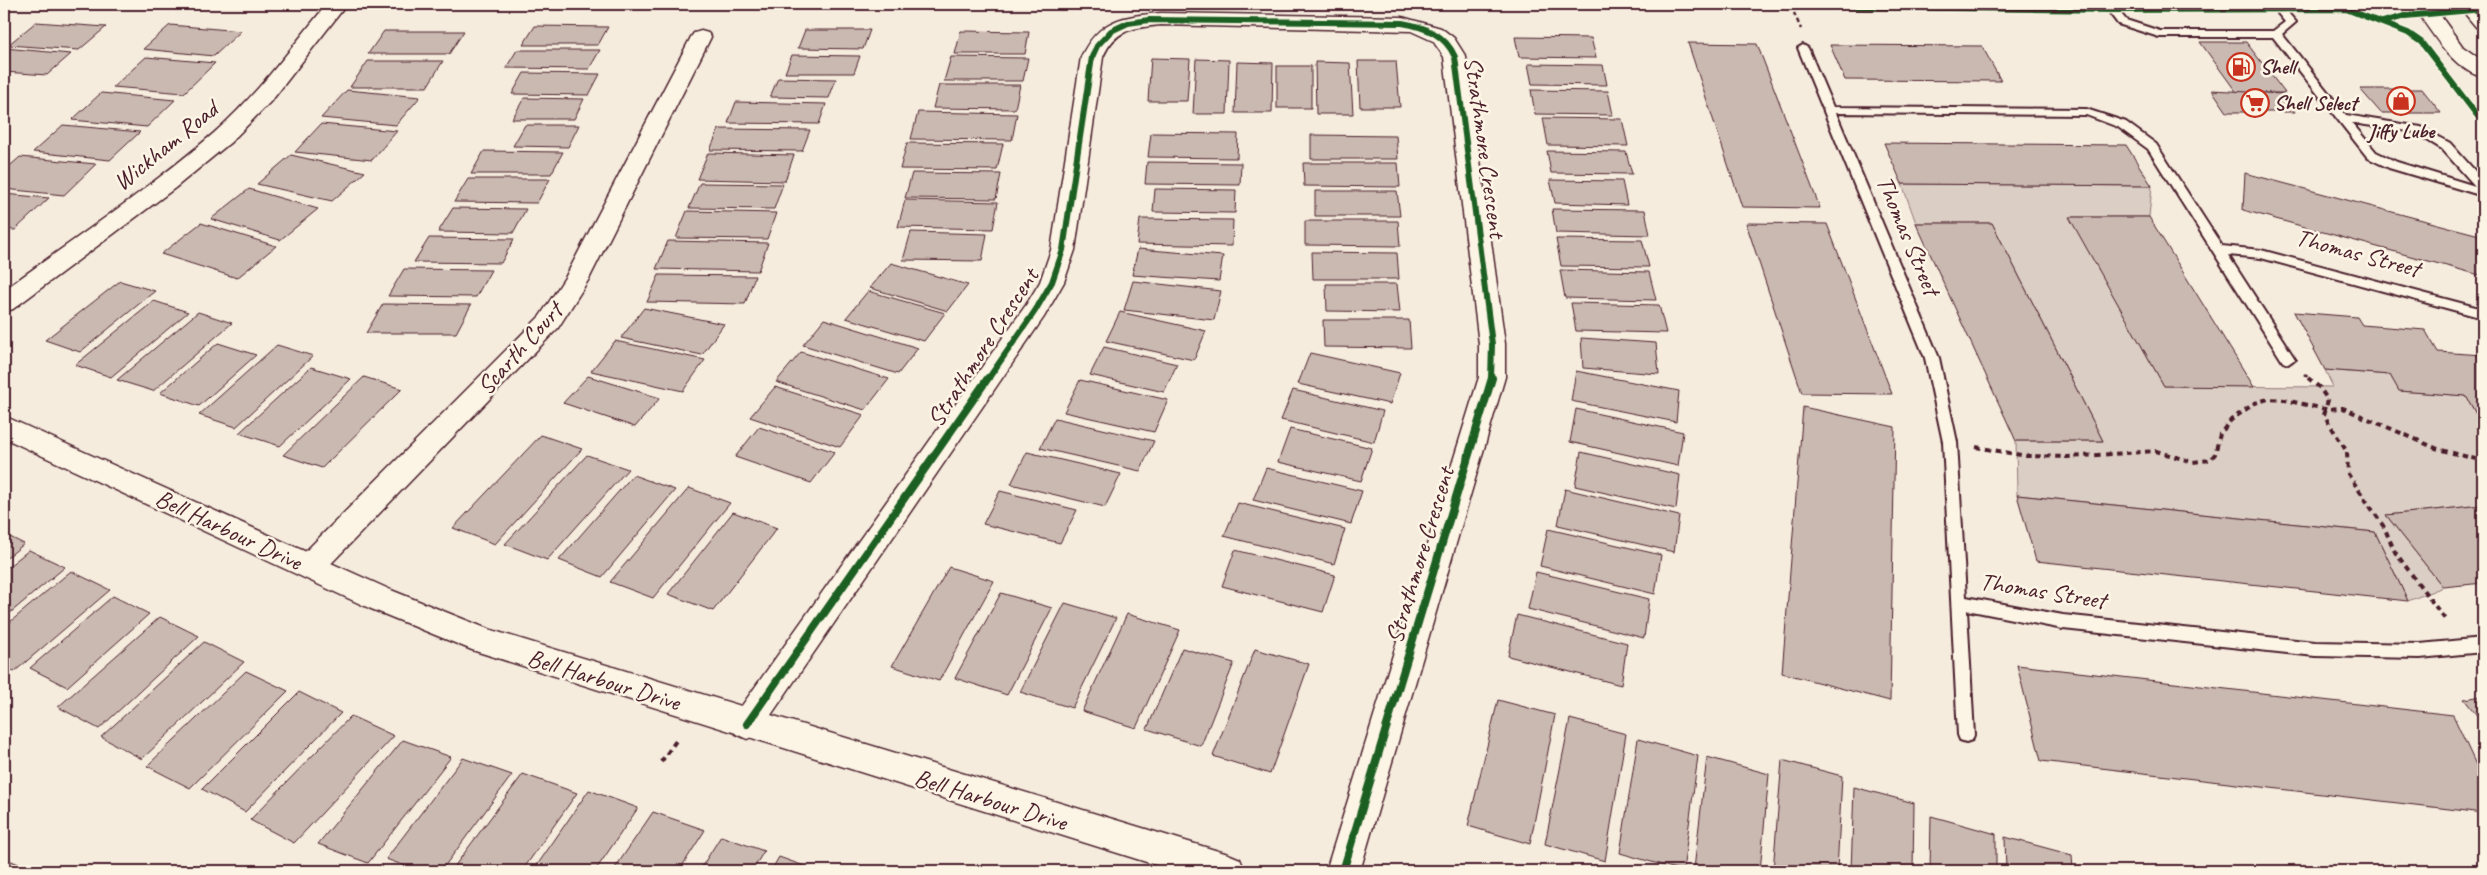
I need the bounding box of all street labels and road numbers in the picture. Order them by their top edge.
street label: Strathmore Crescent [1456,55,1514,242]
street label: Wickham Road [107,91,228,198]
street label: Thomas Street [1869,171,1949,303]
street label: Thomas Street [2292,221,2427,286]
street label: Strathmore Crescent [920,260,1047,433]
street label: Scarth Court [470,293,572,402]
street label: Strathmore Crescent [1378,461,1463,647]
street label: Bell Harbour Drive [150,482,308,578]
street label: Thomas Street [1978,565,2112,617]
street label: Bell Harbour Drive [524,642,685,719]
street label: Bell Harbour Drive [911,762,1072,839]

